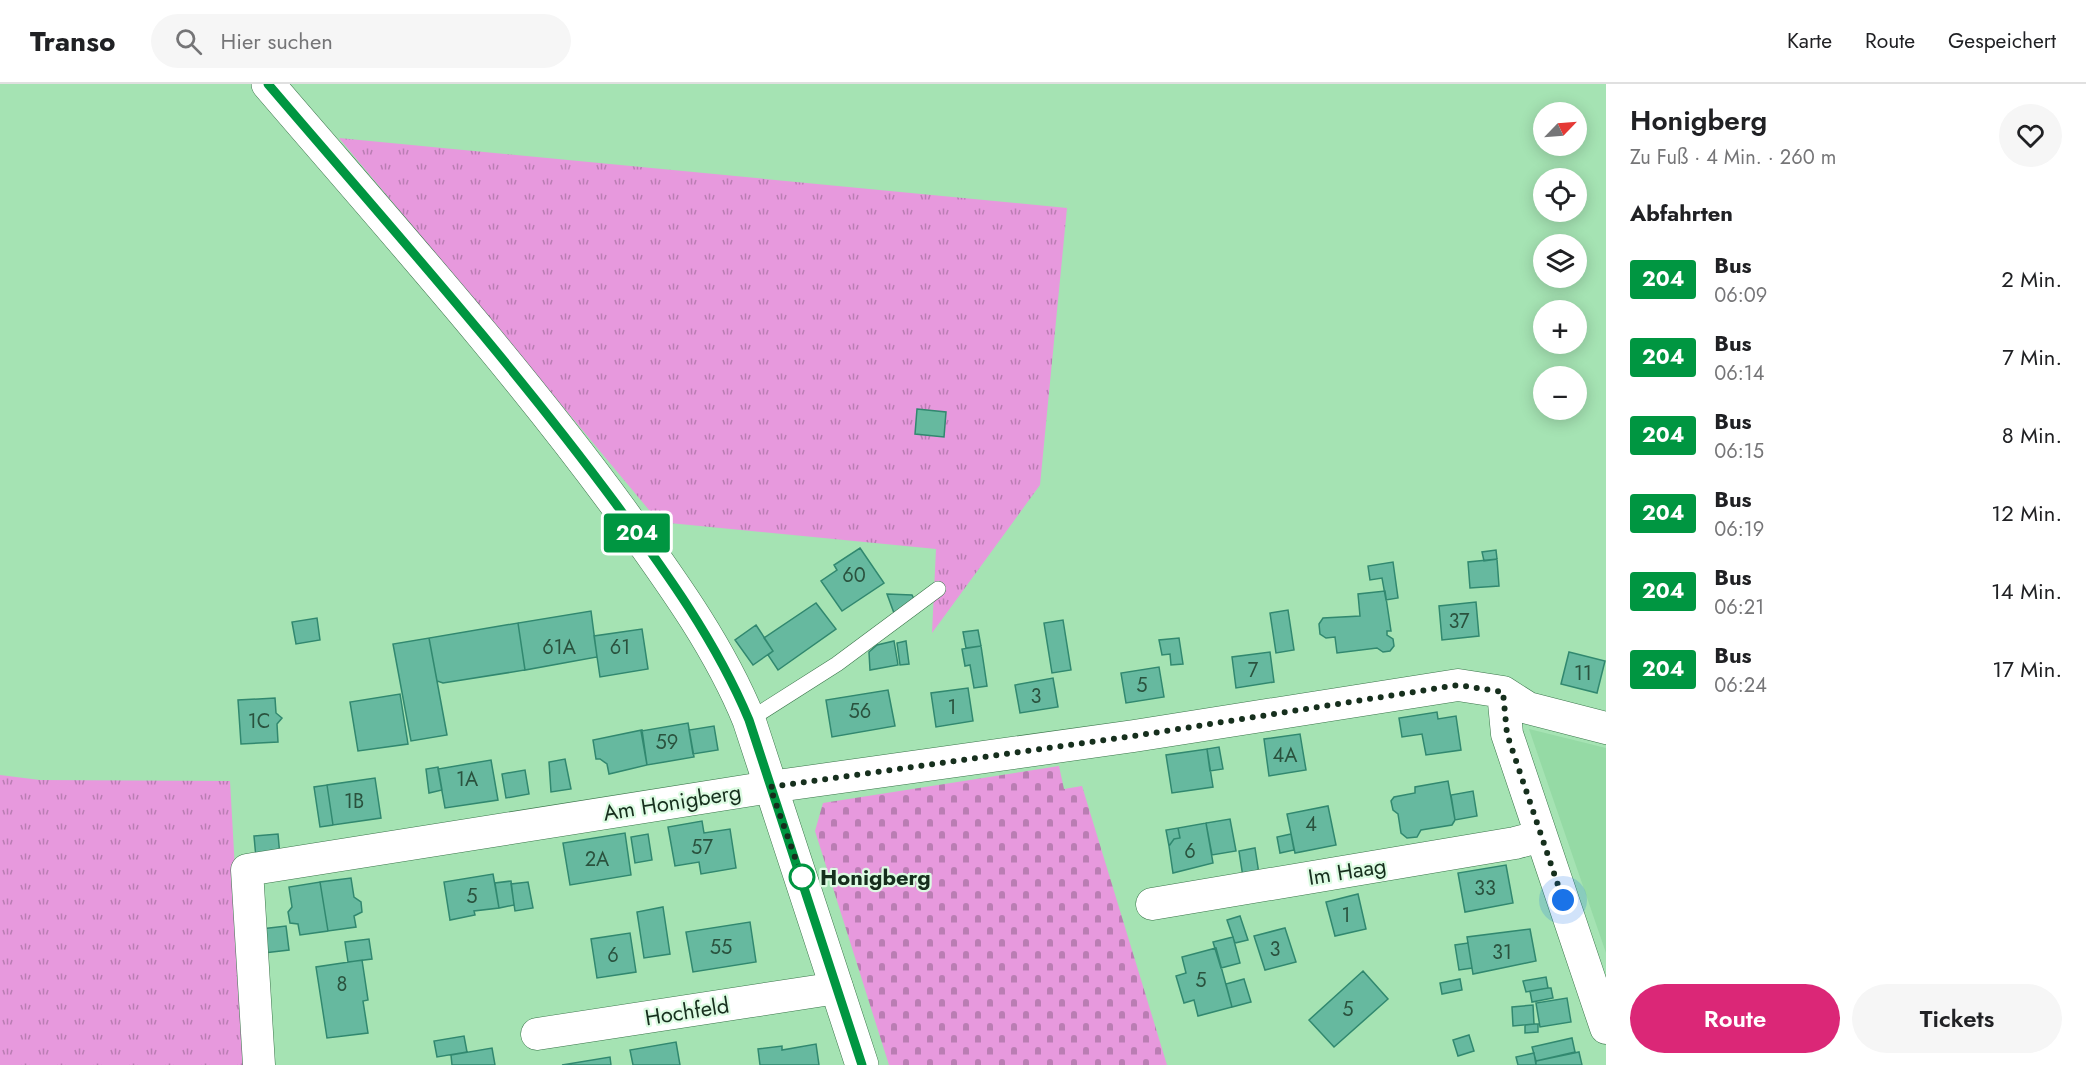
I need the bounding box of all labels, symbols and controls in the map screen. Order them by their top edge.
search box [151,14,571,68]
text: Transo [30,21,115,62]
icon: search [172,25,205,58]
text: Hier suchen [220,25,333,57]
text: Karte [1787,26,1832,56]
text: Route [1865,26,1915,56]
text: Gespeichert [1948,26,2056,56]
text: Honigberg [1630,100,1767,141]
north arrow [1533,102,1587,156]
map controls [1533,102,1587,420]
button: heart [1999,104,2062,167]
text: Zu Fuß · 4 Min. · 260 m [1630,143,1836,172]
button: locate [1533,168,1587,222]
text: Abfahrten [1630,197,1733,229]
button: layers [1533,234,1587,288]
text: Bus [1714,249,1752,281]
text: 2 Min. [2001,263,2062,295]
text: 204 [1642,264,1684,294]
text: 06:09 [1714,281,1767,310]
button: + [1533,300,1587,354]
text: Bus [1714,327,1752,359]
text: 7 Min. [2002,341,2062,373]
text: 204 [1642,342,1684,372]
text: 06:14 [1714,359,1765,388]
button: − [1533,366,1587,420]
text: Bus [1714,405,1752,437]
text: 8 Min. [2002,419,2062,451]
text: 204 [1642,420,1684,450]
text: 06:15 [1714,437,1764,466]
text: Bus [1714,483,1752,515]
text: 12 Min. [1991,497,2062,529]
text: 204 [1642,498,1684,528]
line badge: 204 [602,514,672,552]
text: 06:19 [1714,515,1764,544]
text: 204 [616,518,658,548]
house number: 60 [842,561,866,590]
text: Bus [1714,561,1752,593]
text: 14 Min. [1991,575,2062,607]
text: 204 [1642,576,1684,606]
text: 06:21 [1714,593,1764,622]
house number: 37 [1448,607,1470,636]
house number: 61A [542,633,577,662]
house number: 61 [610,633,630,662]
text: Bus [1714,639,1752,671]
text: 17 Min. [1992,653,2062,685]
text: 204 [1642,654,1684,684]
house number: 7 [1248,656,1259,685]
house number: 11 [1574,659,1592,688]
house number: 5 [1136,671,1148,700]
text: 06:24 [1714,671,1767,700]
house number: 3 [1031,682,1042,711]
house number: 1 [948,693,957,722]
house number: 56 [849,697,871,726]
house number: 1C [248,707,270,736]
house number: 59 [656,728,678,757]
house number: 4A [1273,741,1298,770]
house number: 1A [456,765,479,794]
street label: Am Honigberg [601,775,743,829]
house number: 1B [344,787,364,816]
house number: 4 [1305,810,1317,839]
house number: 57 [691,833,713,862]
house number: 6 [1184,837,1196,866]
house number: 2A [585,845,610,874]
street label: Im Haag [1306,849,1388,893]
place label: Honigberg [820,861,931,893]
marker: Honigberg [789,864,815,890]
house number: 33 [1474,874,1496,903]
house number: 5 [466,882,478,911]
your location [1548,885,1578,915]
house number: 1 [1342,901,1351,930]
house number: 55 [710,933,732,962]
house number: 3 [1270,935,1281,964]
house number: 31 [1492,938,1512,967]
house number: 6 [607,941,619,970]
house number: 5 [1195,966,1207,995]
house number: 8 [337,970,347,999]
button: Route [1630,984,1840,1053]
button: Tickets [1852,984,2062,1053]
street label: Hochfeld [643,989,731,1033]
house number: 5 [1342,995,1354,1024]

